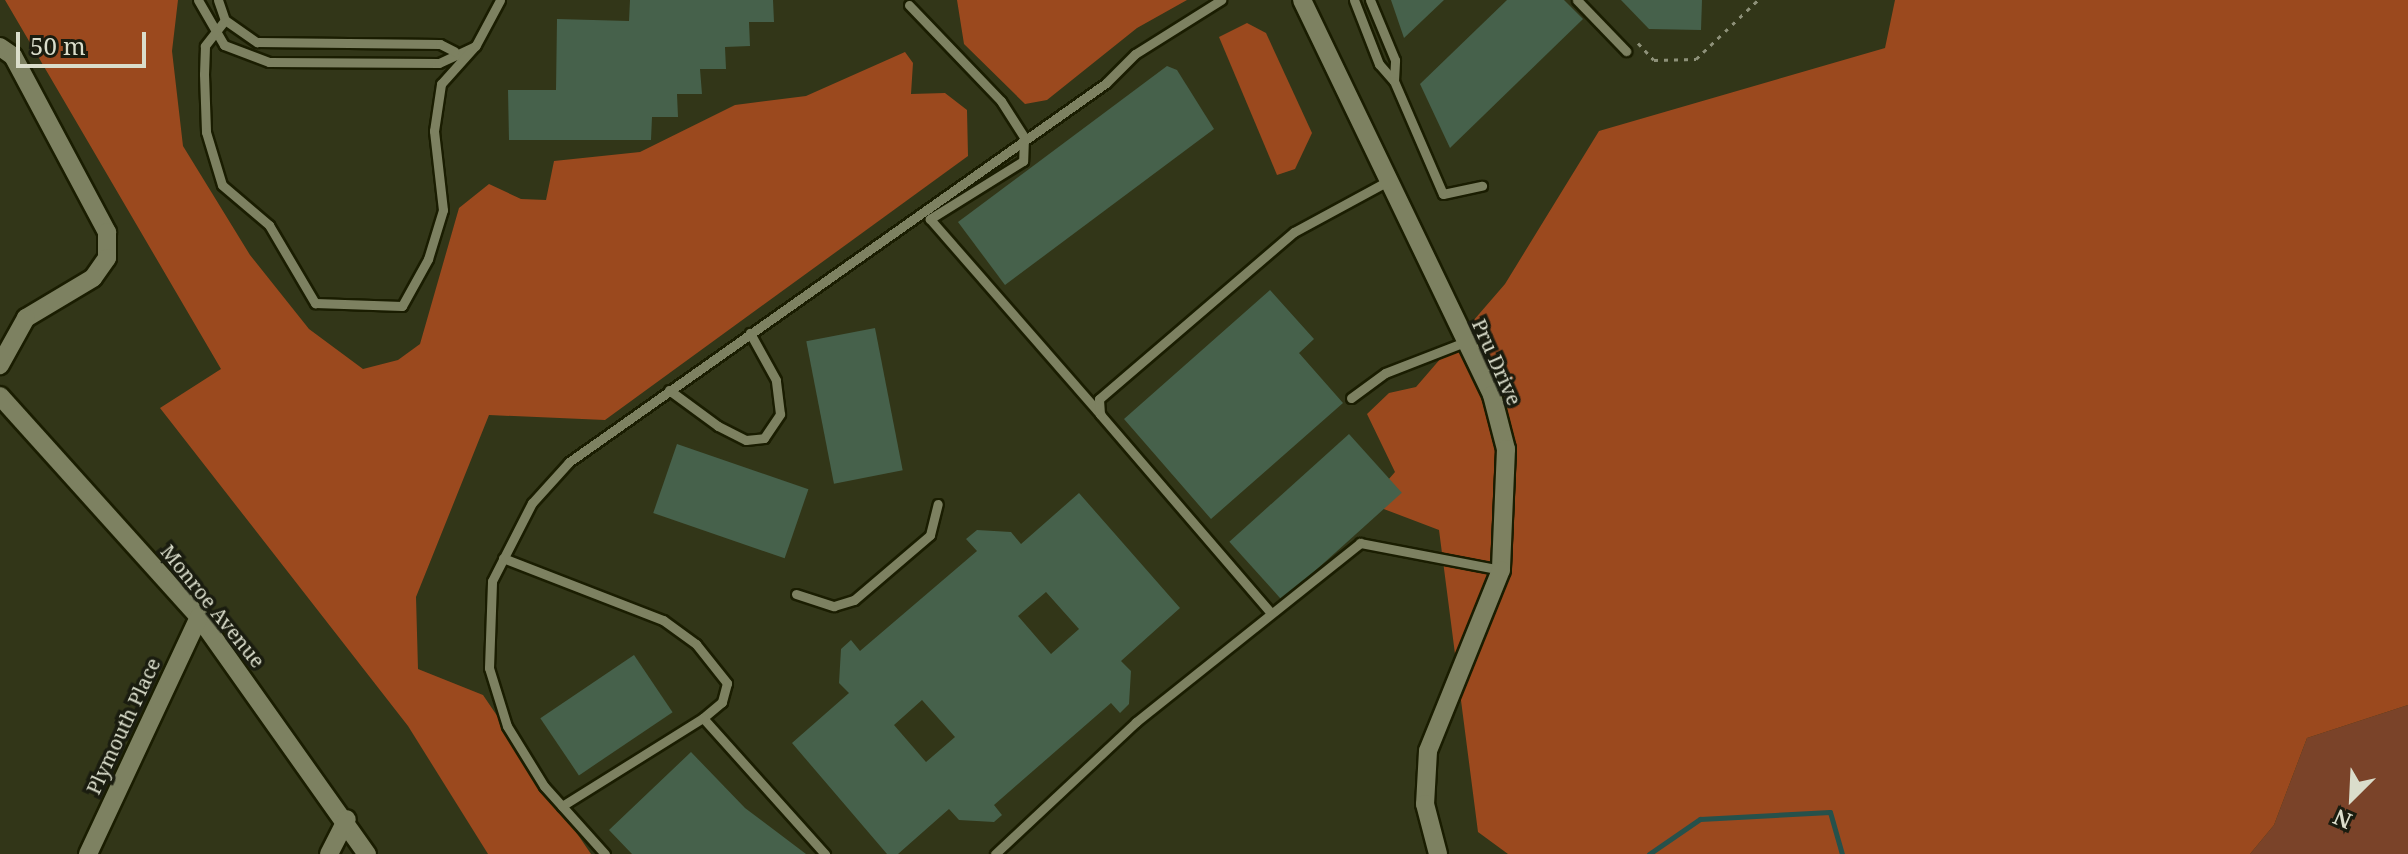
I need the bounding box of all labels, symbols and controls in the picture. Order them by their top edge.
scale bar [20,16,150,66]
text: 50 m [30,29,86,62]
street label: Pru Drive [1467,315,1527,409]
street label: Monroe Avenue [156,540,270,672]
street label: Plymouth Place [81,654,165,798]
north arrow [2312,758,2392,838]
text: N [2328,803,2356,837]

